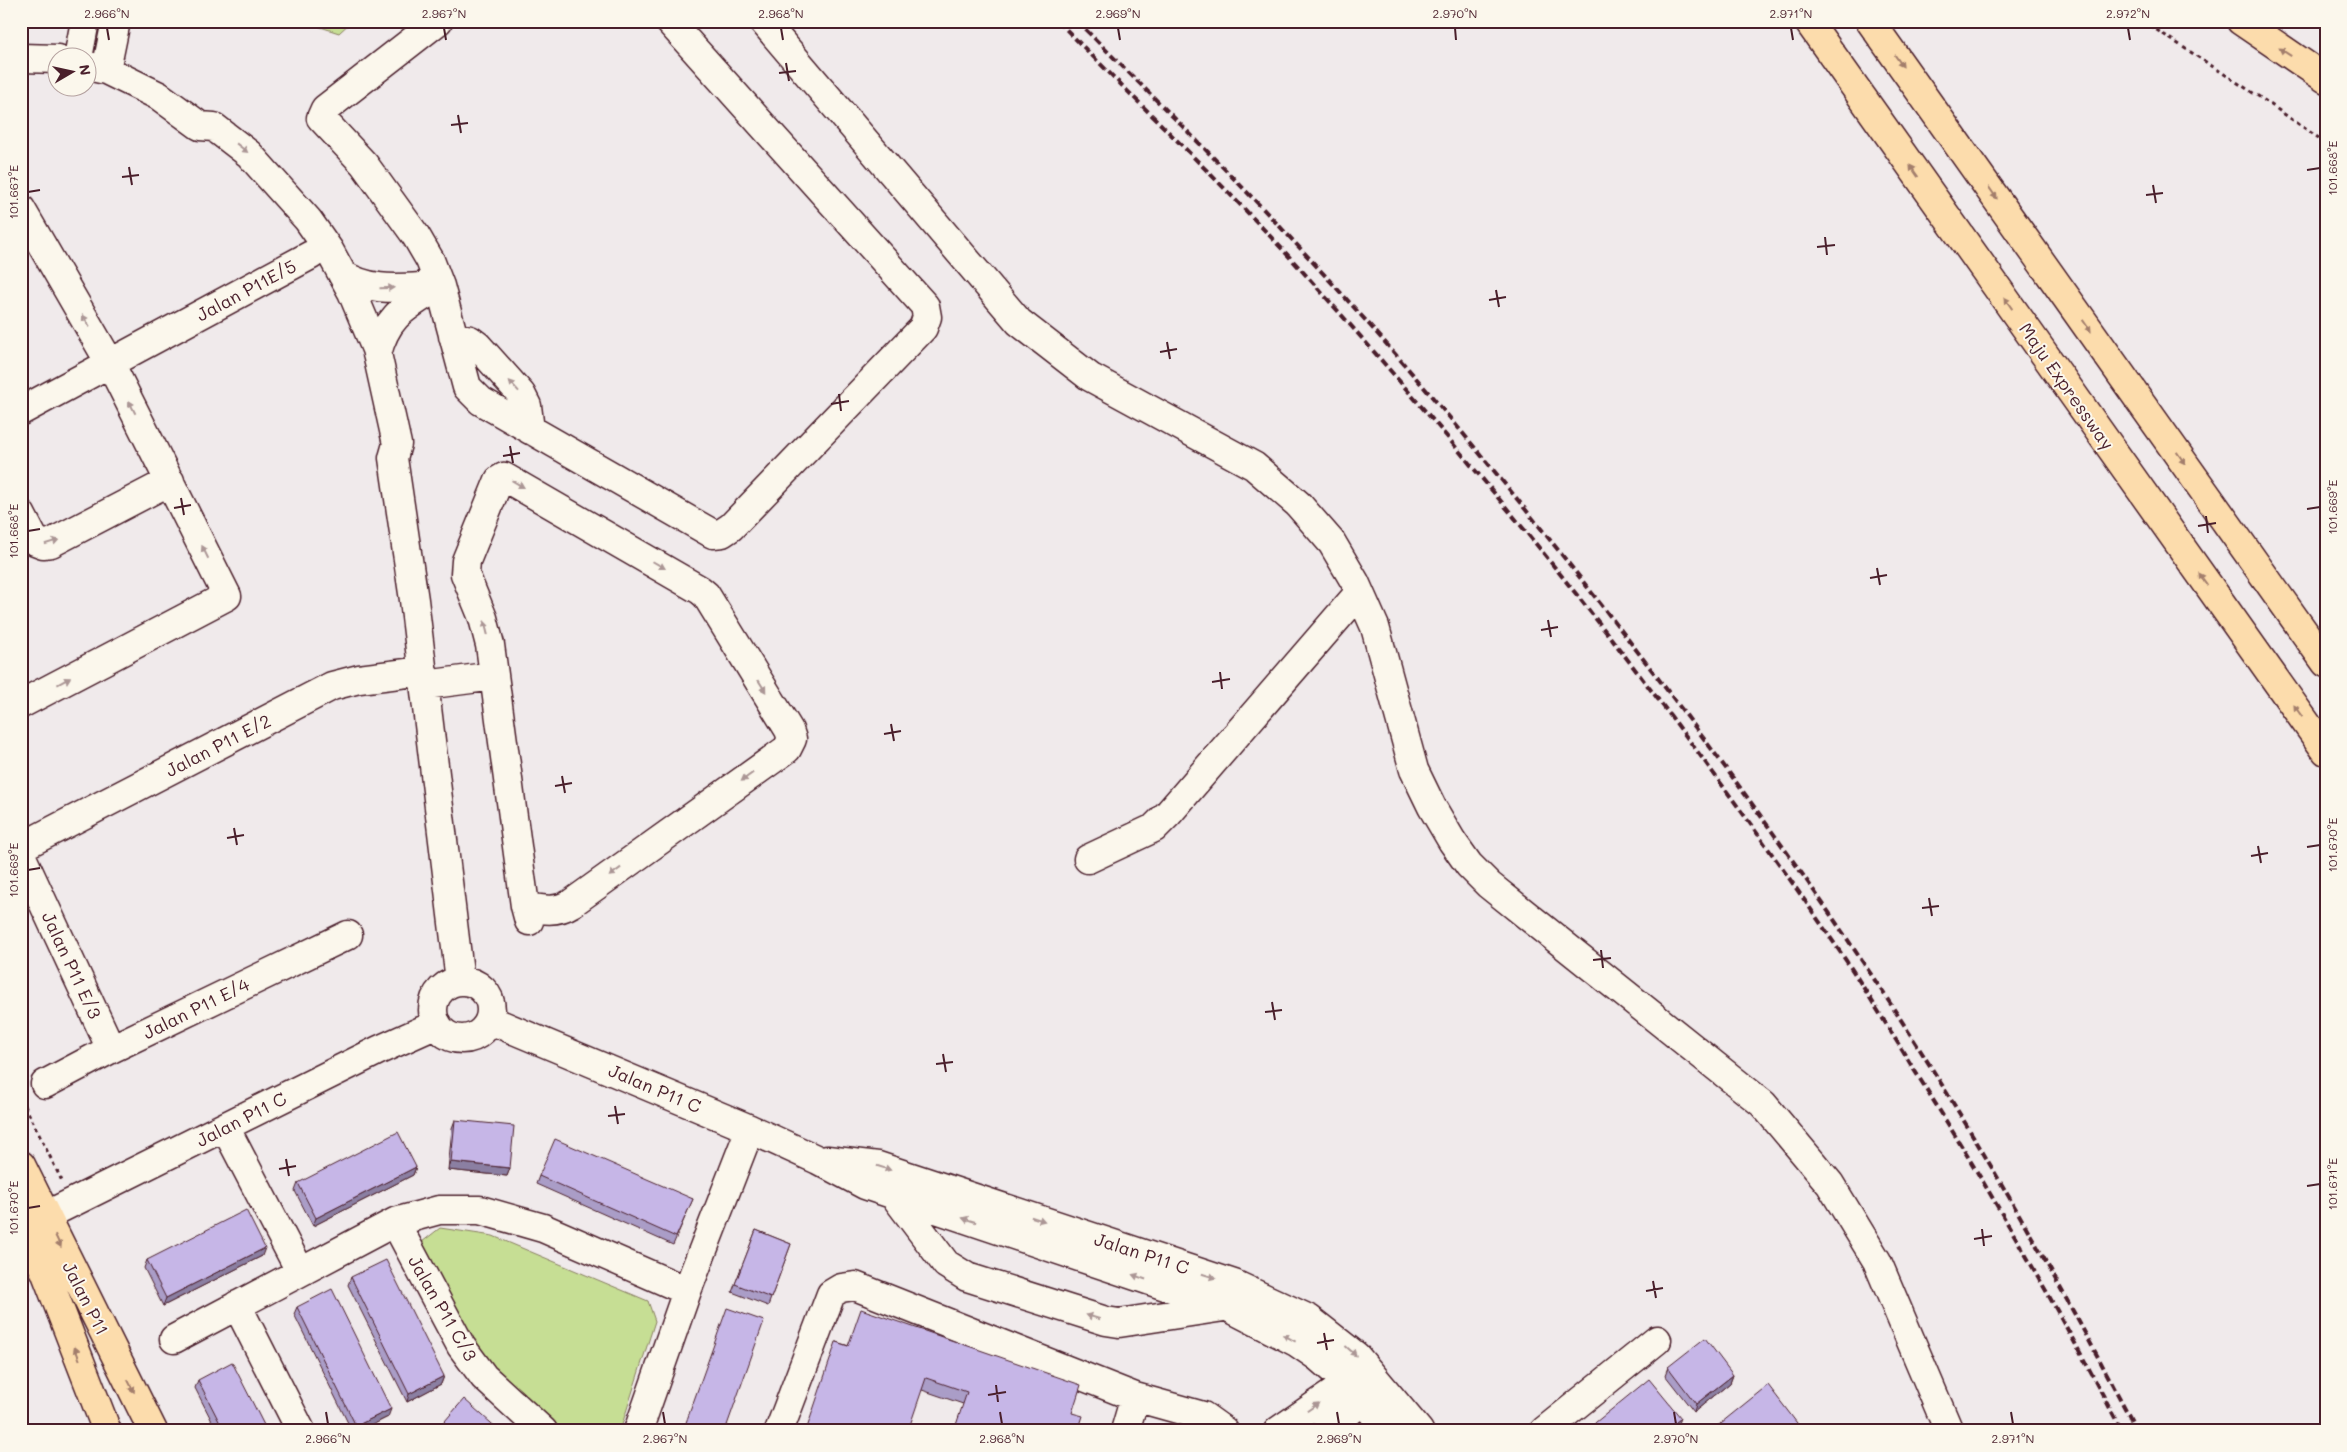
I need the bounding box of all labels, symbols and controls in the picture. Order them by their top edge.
text: 2.966°N [84,5,130,21]
text: 2.967°N [422,5,466,21]
text: 2.968°N [758,5,804,21]
text: 2.969°N [1095,5,1141,21]
text: 2.970°N [1433,5,1477,21]
text: 2.971°N [1770,5,1812,21]
text: 2.972°N [2106,5,2150,21]
one-way arrow [2279,47,2292,56]
north arrow [48,48,98,98]
one-way arrow [1893,54,1904,67]
text: N [75,63,96,77]
text: 101.668°E [2324,140,2340,195]
one-way arrow [235,143,249,153]
one-way arrow [1909,164,1919,178]
text: 101.667°E [5,165,21,219]
one-way arrow [1988,187,1998,200]
street label: Jalan P11E/5 [192,254,300,326]
one-way arrow [379,283,395,291]
one-way arrow [2003,297,2013,310]
one-way arrow [81,314,90,327]
street label: Maju Expressway [2014,318,2120,454]
one-way arrow [2082,319,2092,333]
one-way arrow [508,380,520,392]
one-way arrow [128,400,136,414]
one-way arrow [2176,452,2186,465]
one-way arrow [511,479,525,488]
text: 101.669°E [2324,479,2340,534]
text: 101.668°E [5,503,21,558]
one-way arrow [44,537,59,545]
one-way arrow [201,545,209,559]
one-way arrow [652,561,665,570]
one-way arrow [2199,572,2209,585]
one-way arrow [482,621,490,636]
one-way arrow [57,677,72,685]
one-way arrow [757,679,767,692]
one-way arrow [2292,705,2303,718]
street label: Jalan P11 E/2 [161,708,275,782]
one-way arrow [740,772,754,782]
text: 101.670°E [2324,818,2340,872]
text: 101.669°E [5,842,21,897]
one-way arrow [608,867,622,877]
street label: Jalan P11 E/3 [37,907,107,1023]
street label: Jalan P11 E/4 [139,972,254,1044]
street label: Jalan P11 C [605,1058,705,1118]
street label: Jalan P11 C [192,1086,290,1152]
text: 101.671°E [2324,1158,2340,1210]
one-way arrow [876,1164,891,1172]
text: 101.670°E [5,1181,21,1235]
one-way arrow [1031,1215,1046,1223]
one-way arrow [961,1216,976,1223]
street label: Jalan P11 C [1092,1226,1193,1280]
one-way arrow [54,1234,62,1248]
street label: Jalan P11 C/3 [403,1251,483,1365]
street label: Jalan P11 [57,1257,115,1339]
one-way arrow [1201,1272,1216,1280]
one-way arrow [1132,1273,1147,1280]
one-way arrow [1086,1313,1101,1321]
one-way arrow [1283,1334,1296,1343]
one-way arrow [73,1345,81,1360]
one-way arrow [1345,1346,1358,1357]
one-way arrow [127,1379,135,1393]
one-way arrow [1307,1402,1320,1412]
text: 2.966°N [305,1430,351,1446]
text: 2.967°N [643,1430,687,1446]
text: 2.968°N [979,1430,1025,1446]
text: 2.969°N [1316,1430,1362,1446]
text: 2.970°N [1654,1430,1698,1446]
text: 2.971°N [1992,1430,2034,1446]

